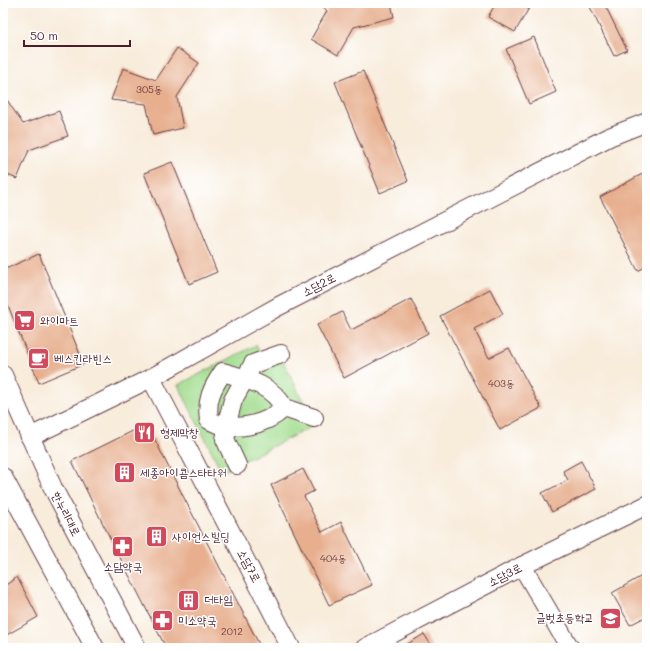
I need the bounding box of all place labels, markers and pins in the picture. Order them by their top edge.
supermarket icon: 와이마트 [12,308,38,334]
place label: 와이마트 [40,312,79,328]
cafe icon: 베스킨라빈스 [26,346,52,372]
place label: 베스킨라빈스 [54,350,112,366]
restaurant icon: 형제막창 [131,420,157,446]
place label: 형제막창 [160,424,199,440]
building icon: 세종아이콤스타타워 [112,460,138,486]
place label: 세종아이콤스타타워 [140,464,227,480]
building icon: 사이언스빌딩 [144,524,170,550]
place label: 사이언스빌딩 [172,528,230,544]
pharmacy icon: 소담약국 [110,533,136,559]
place label: 소담약국 [104,558,142,574]
building icon: 더타임 [176,587,202,613]
place label: 더타임 [204,591,233,607]
school or university icon: 글벗초등학교 [597,605,623,631]
pharmacy icon: 미소약국 [149,608,175,634]
place label: 글벗초등학교 [536,609,594,625]
place label: 미소약국 [178,612,217,628]

